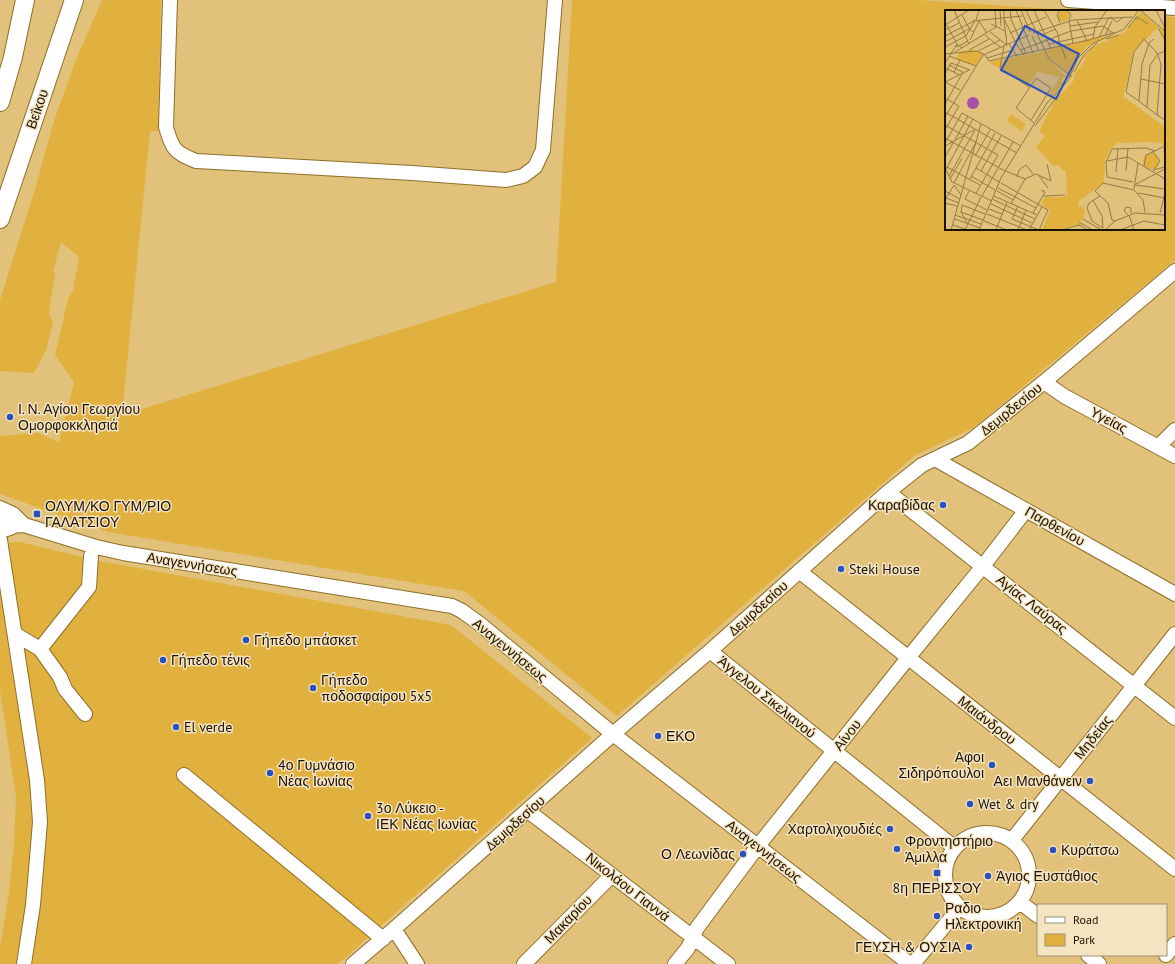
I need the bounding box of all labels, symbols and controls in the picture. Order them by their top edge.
inset map [945,10,1165,230]
street label: Βεΐκου [22,87,52,131]
street label: Δεμιρδεσίου [976,379,1046,439]
place label: Ι. Ν. Αγίου Γεωργίου Ομορφοκκλησιά [18,400,140,434]
street label: Υγείας [1087,403,1131,437]
marker: Ι. Ν. Αγίου Γεωργίου Ομορφοκκλησιά [5,412,15,422]
place label: Καραβίδας [868,496,935,514]
place label: ΟΛΥΜ/ΚΟ ΓΥΜ/ΡΙΟ ΓΑΛΑΤΣΙΟΥ [45,497,171,531]
marker: Καραβίδας [938,500,948,510]
street label: Παρθενίου [1022,502,1088,550]
marker: ΟΛΥΜ/ΚΟ ΓΥΜ/ΡΙΟ ΓΑΛΑΤΣΙΟΥ [32,509,42,519]
street label: Αναγεννήσεως [145,548,239,580]
place label: Steki House [849,560,920,578]
marker: Steki House [836,564,846,574]
street label: Αγίας Λαύρας [993,571,1071,638]
street label: Δεμιρδεσίου [724,576,792,640]
street label: Αναγεννήσεως [469,614,552,686]
place label: Γήπεδο μπάσκετ [254,631,357,649]
marker: Γήπεδο μπάσκετ [241,635,251,645]
place label: Γήπεδο τένις [171,651,250,669]
street label: Άγγελου Σικελιανού [714,652,820,742]
marker: Γήπεδο τένις [158,655,168,665]
place label: Γήπεδο ποδοσφαίρου 5x5 [321,671,432,705]
marker: Γήπεδο ποδοσφαίρου 5x5 [308,683,318,693]
street label: Μαιάνδρου [954,692,1020,748]
street label: Μηδείας [1070,711,1116,763]
street label: Αίνου [829,716,865,754]
place label: El verde [184,718,232,736]
marker: El verde [171,722,181,732]
place label: ΕΚΟ [666,727,695,745]
marker: ΕΚΟ [653,731,663,741]
place label: Αφοι Σιδηρόπουλοι [898,748,984,782]
place label: 4ο Γυμνάσιο Νέας Ιωνίας [278,756,355,790]
marker: Αφοι Σιδηρόπουλοι [987,760,997,770]
marker: 4ο Γυμνάσιο Νέας Ιωνίας [265,768,275,778]
place label: Αει Μανθάνειν [994,772,1082,790]
marker: Αει Μανθάνειν [1085,776,1095,786]
street label: Δεμιρδεσίου [481,791,549,855]
place label: Wet & dry [978,795,1039,813]
place label: 3ο Λύκειο - ΙΕΚ Νέας Ιωνίας [376,799,477,833]
marker: Wet & dry [965,799,975,809]
marker: 3ο Λύκειο - ΙΕΚ Νέας Ιωνίας [363,811,373,821]
street label: Αναγεννήσεως [722,816,806,886]
place label: Χαρτολιχουδιές [788,820,882,838]
marker: Χαρτολιχουδιές [885,824,895,834]
place label: Φροντηστήριο Άμιλλα [905,832,993,866]
place label: Κυράτσω [1061,841,1119,859]
marker: Φροντηστήριο Άμιλλα [892,844,902,854]
place label: Ο Λεωνίδας [661,845,735,863]
marker: Κυράτσω [1048,845,1058,855]
street label: Νικολάου Γιαννά [582,848,674,926]
marker: Ο Λεωνίδας [738,849,748,859]
place label: Άγιος Ευστάθιος [996,867,1098,885]
marker: 8η ΠΕΡΙΣΣΟΥ [932,868,942,878]
marker: Άγιος Ευστάθιος [983,871,993,881]
place label: 8η ΠΕΡΙΣΣΟΥ [893,879,982,897]
street label: Μακαρίου [540,891,596,947]
place label: Ραδιο Ηλεκτρονική [945,899,1022,933]
legend [1037,904,1167,956]
marker: Ραδιο Ηλεκτρονική [932,911,942,921]
text: Road [1073,912,1098,927]
text: Park [1073,932,1095,947]
place label: ΓΕΥΣΗ & ΟΥΣΙΑ [855,938,962,956]
marker: ΓΕΥΣΗ & ΟΥΣΙΑ [964,942,974,952]

